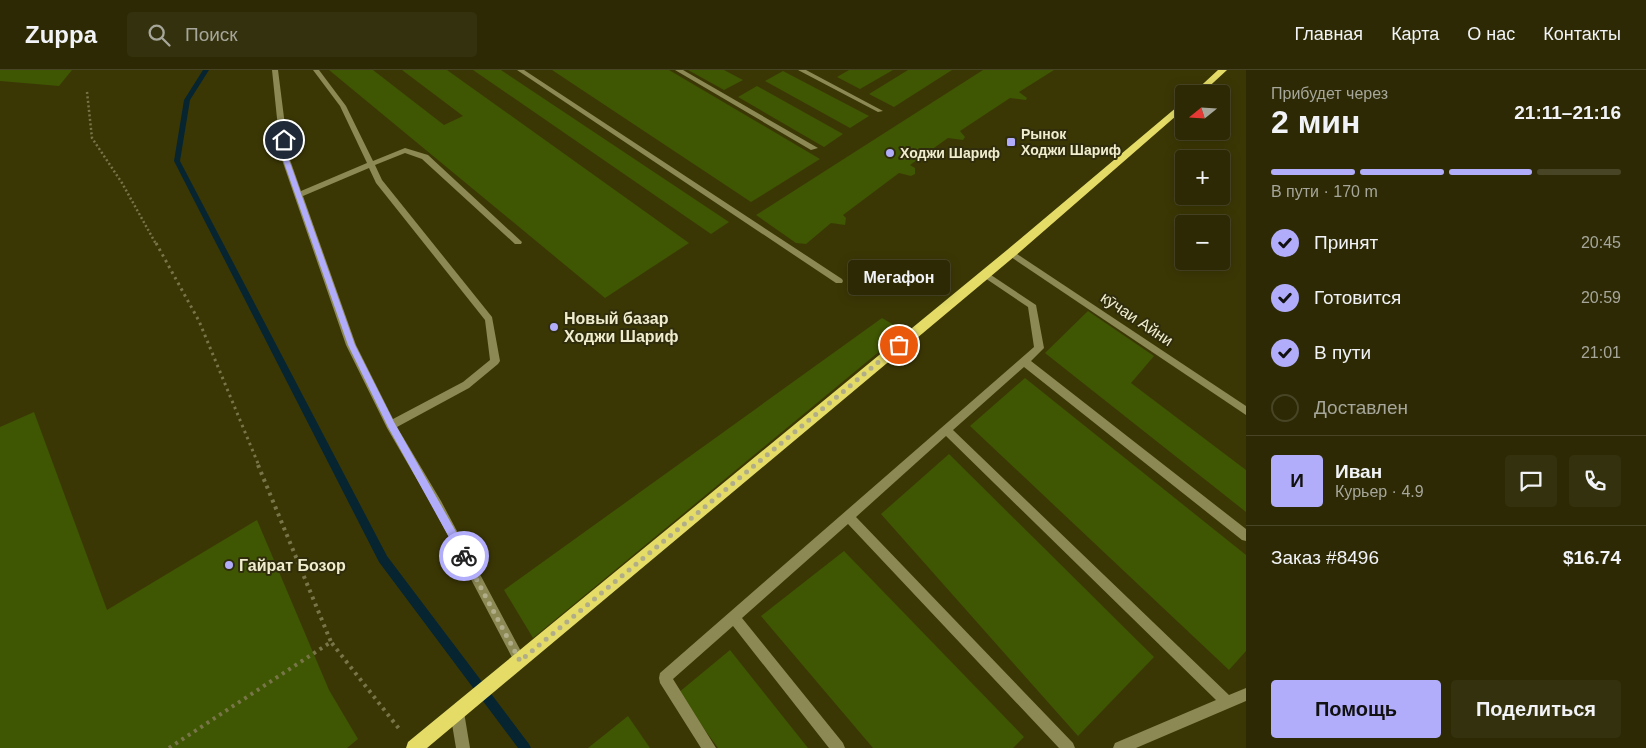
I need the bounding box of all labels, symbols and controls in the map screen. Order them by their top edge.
search box [127,12,477,57]
text: Zuppa [25,21,97,48]
icon: search [145,21,173,49]
text: Поиск [185,24,238,45]
text: Главная [1295,24,1363,44]
text: Карта [1391,24,1439,44]
text: О нас [1467,24,1515,44]
text: Контакты [1543,24,1621,44]
north arrow [1175,85,1230,140]
map controls [1175,85,1230,270]
text: Прибудет через [1271,85,1388,102]
text: 21:11–21:16 [1514,102,1621,123]
text: 2 мин [1271,104,1360,140]
pin [263,119,305,161]
icon: home [270,126,298,154]
place label: Рынок Ходжи Шариф [1021,126,1121,158]
marker: Рынок Ходжи Шариф [1005,136,1017,148]
place label: Ходжи Шариф [900,145,1000,161]
marker: Ходжи Шариф [884,147,896,159]
button: + [1175,150,1230,205]
text: В пути · 170 m [1271,183,1378,200]
button: − [1175,215,1230,270]
icon: check [1271,229,1299,257]
text: Принят [1314,232,1378,253]
text: 20:45 [1581,234,1621,251]
callout: Мегафон [848,260,950,295]
text: Мегафон [863,269,935,286]
icon: check [1271,284,1299,312]
text: Готовится [1314,287,1401,308]
street label: кӯчаи Айни [1098,289,1176,349]
text: 20:59 [1581,289,1621,306]
place label: Новый базар Ходжи Шариф [564,310,678,345]
marker: Новый базар Ходжи Шариф [548,321,560,333]
pin [878,324,920,366]
icon: bag [885,331,913,359]
icon: check [1271,339,1299,367]
text: В пути [1314,342,1371,363]
text: 21:01 [1581,344,1621,361]
text: Доставлен [1314,397,1408,418]
button: chat [1505,455,1557,507]
button: phone [1569,455,1621,507]
text: Иван [1335,461,1382,482]
text: И [1290,470,1304,491]
text: Курьер · 4.9 [1335,483,1424,500]
courier [439,531,489,581]
icon: bike [450,542,478,570]
text: Заказ #8496 [1271,547,1379,568]
text: $16.74 [1563,547,1621,568]
place label: Гайрат Бозор [239,557,346,574]
marker: Гайрат Бозор [223,559,235,571]
button: Помощь [1271,680,1441,738]
button: Поделиться [1451,680,1621,738]

